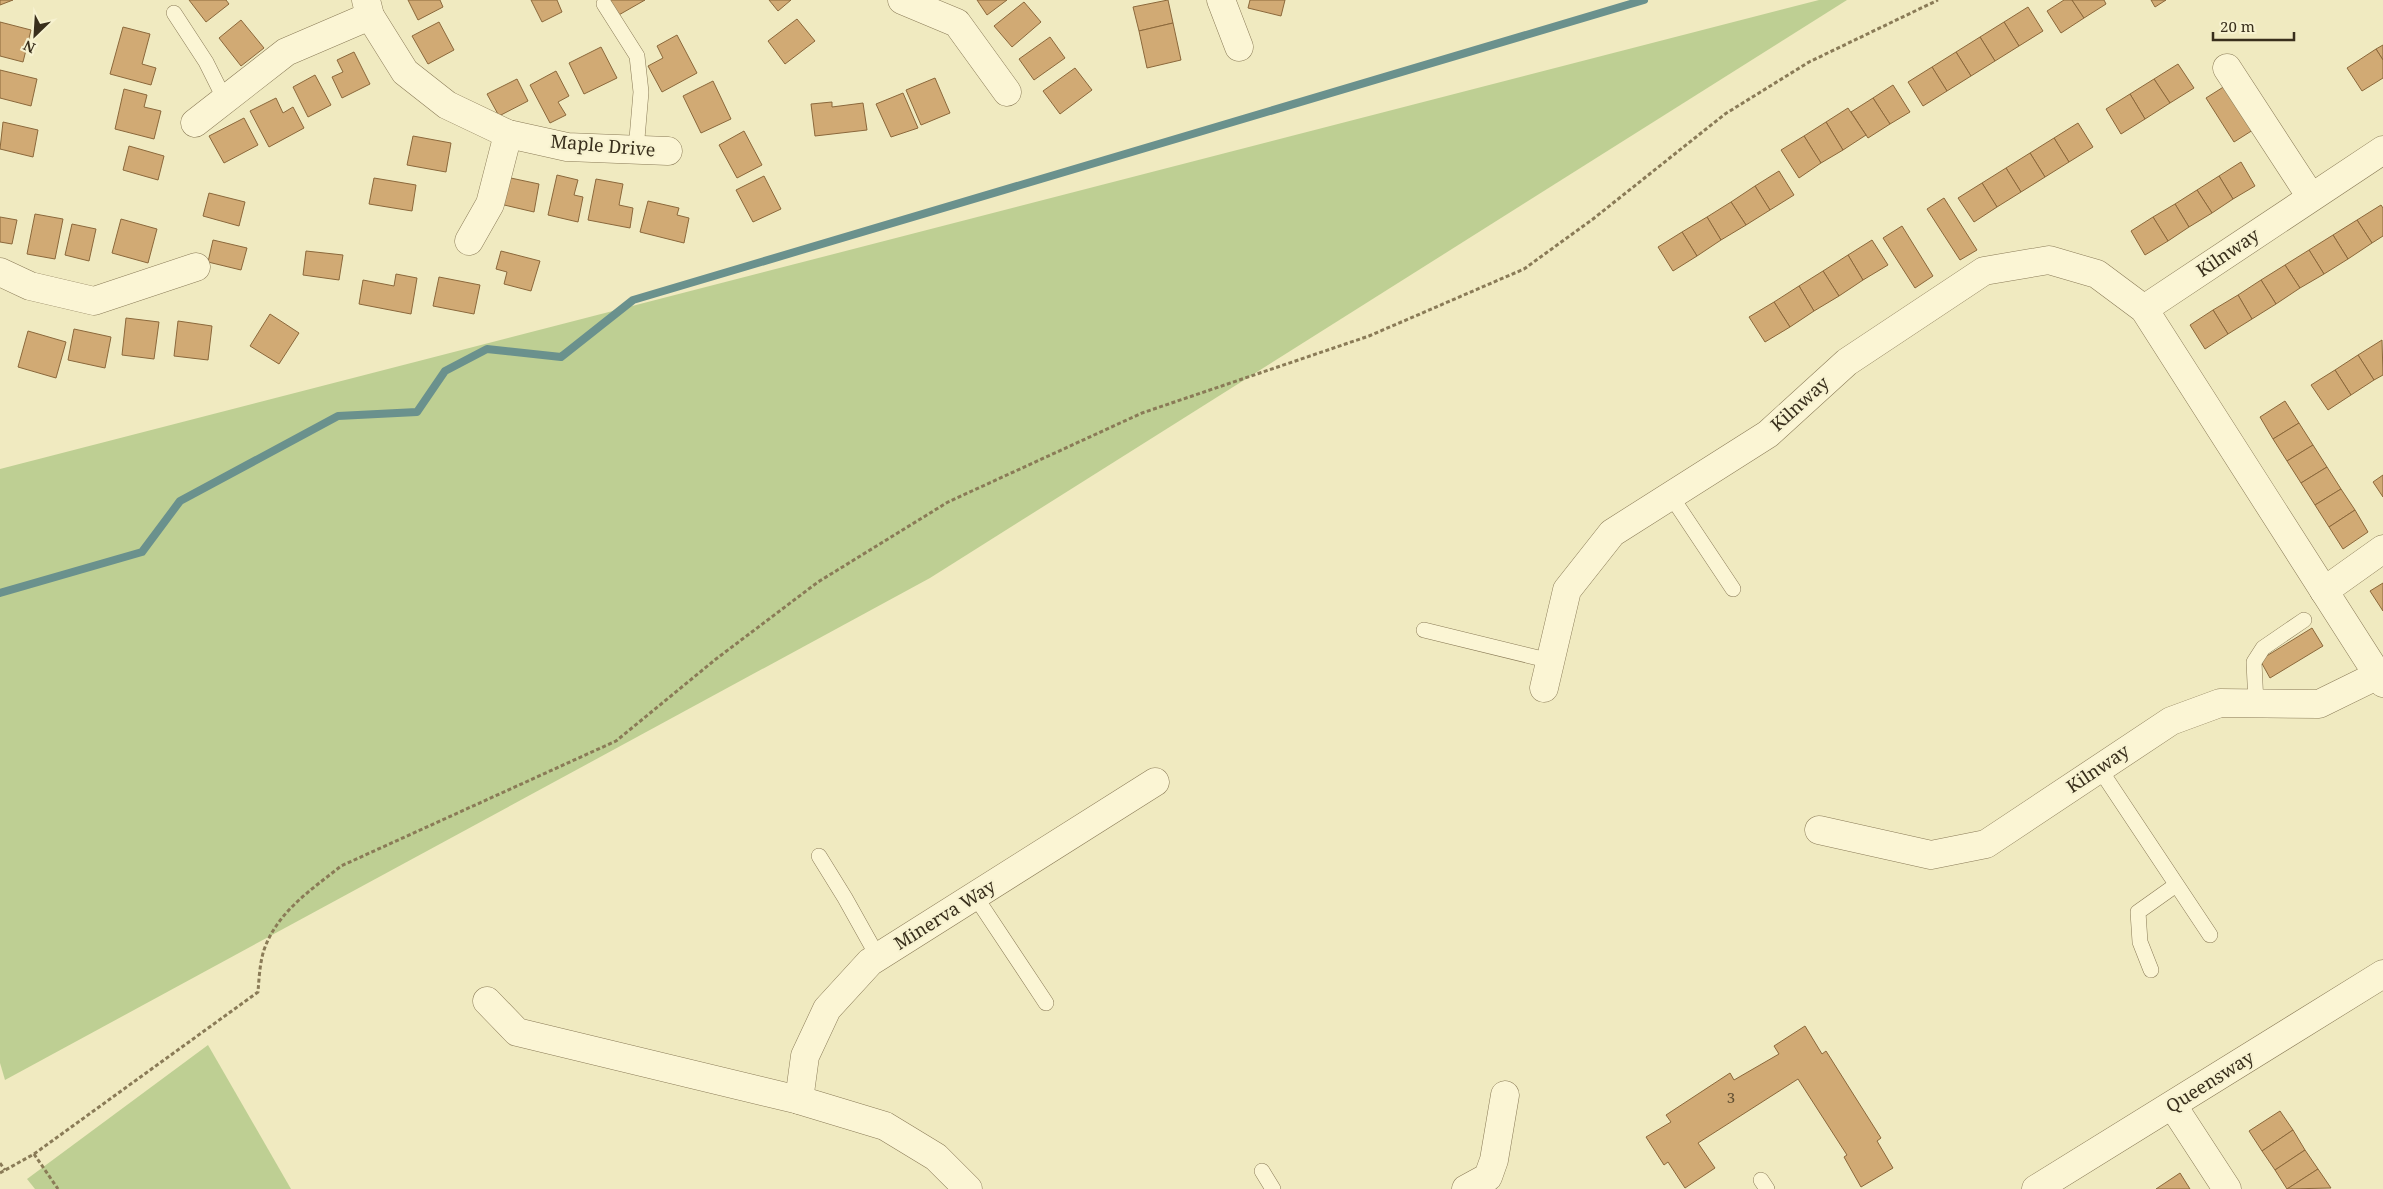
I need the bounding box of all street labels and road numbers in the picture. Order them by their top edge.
street label: Maple Drive [550,128,657,162]
street label: Kilnway [2191,222,2264,282]
street label: Kilnway [1765,370,1834,436]
street label: Kilnway [2061,738,2134,798]
street label: Minerva Way [889,873,1000,955]
street label: Queensway [2161,1044,2259,1118]

